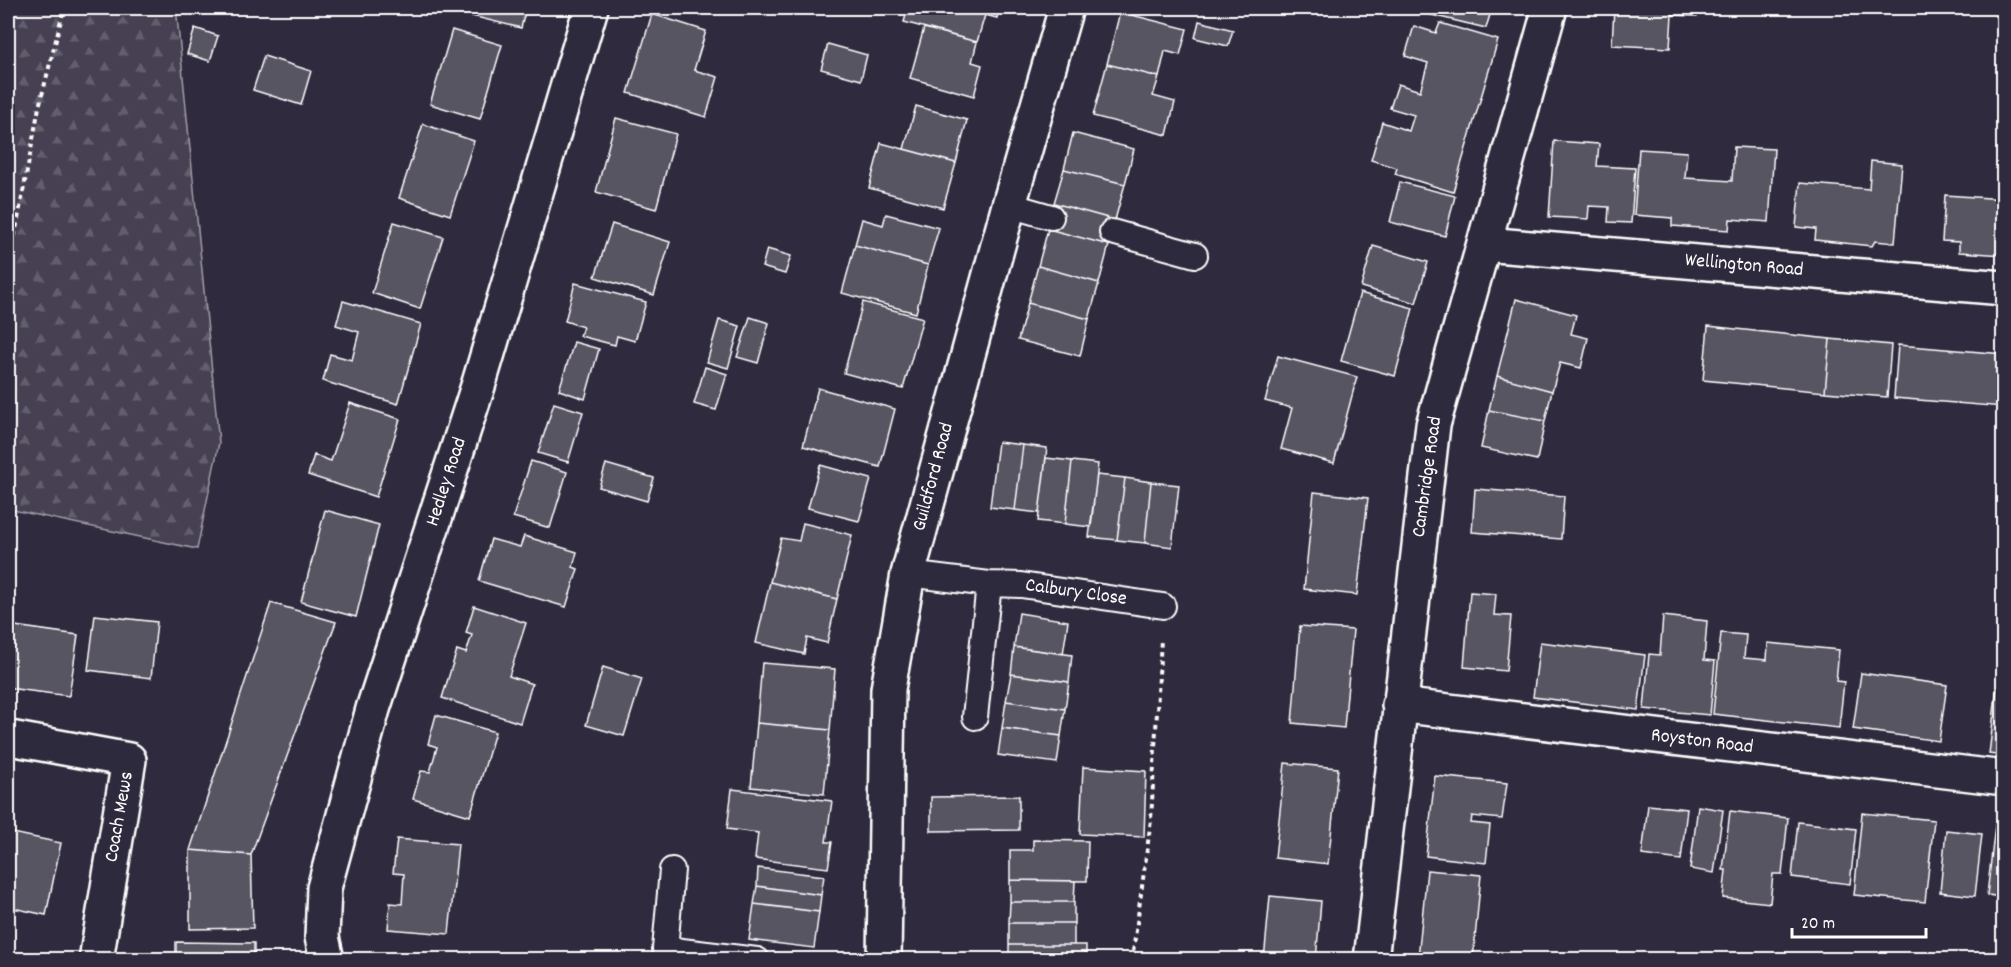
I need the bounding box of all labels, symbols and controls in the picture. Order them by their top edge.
street label: Wellington Road [1684,247,1804,285]
street label: Cambridge Road [1406,415,1450,539]
street label: Guildford Road [906,420,962,534]
street label: Hedley Road [419,434,475,530]
street label: Calbury Close [1023,572,1129,614]
street label: Royston Road [1649,722,1755,762]
street label: Coach Mews [98,769,142,865]
scale bar [1792,901,1926,939]
text: 20 m [1801,912,1835,937]

